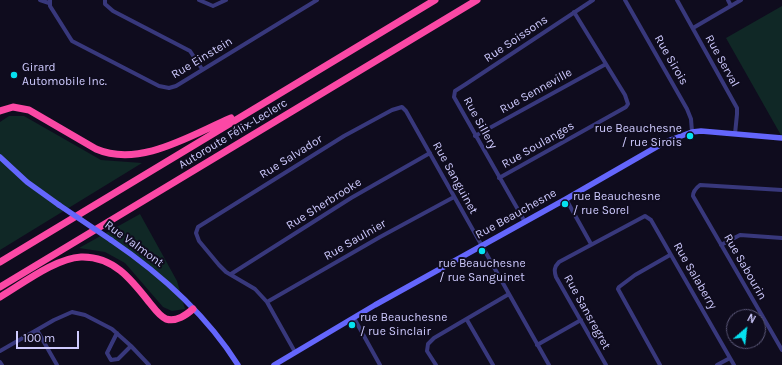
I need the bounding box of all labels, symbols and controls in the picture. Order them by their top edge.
street label: Rue Soissons [481,12,551,66]
street label: Rue Sirois [651,32,691,88]
street label: Rue Serval [702,32,742,90]
street label: Rue Einstein [169,34,235,82]
place label: Girard Automobile Inc. [22,61,107,89]
street label: Rue Senneville [497,65,575,117]
marker: Girard Automobile Inc. [9,70,19,80]
street label: Rue Sillery [460,94,500,152]
street label: Autoroute Félix-Leclerc [176,96,290,172]
street label: Rue Soulanges [499,118,577,172]
place label: rue Beauchesne / rue Sirois [595,122,682,150]
marker: rue Beauchesne / rue Sirois [685,131,695,141]
street label: Rue Salvador [257,132,325,182]
street label: Rue Sanguinet [429,139,481,217]
street label: Rue Sherbrooke [284,175,364,233]
street label: Rue Beauchesne [473,186,559,242]
place label: rue Beauchesne / rue Sorel [573,190,660,218]
marker: rue Beauchesne / rue Sorel [560,199,570,209]
street label: Rue Saulnier [321,216,389,264]
street label: Rue Valmont [102,218,166,270]
street label: Rue Sabourin [720,232,770,302]
street label: Rue Salaberry [670,240,720,312]
marker: rue Beauchesne / rue Sanguinet [477,246,487,256]
place label: rue Beauchesne / rue Sanguinet [438,257,526,285]
street label: Rue Sansregret [561,272,613,352]
north arrow [726,309,766,349]
place label: rue Beauchesne / rue Sinclair [360,311,447,339]
text: N [745,311,758,326]
marker: rue Beauchesne / rue Sinclair [347,320,357,330]
scale bar [18,323,81,349]
text: 100 m [23,331,55,345]

